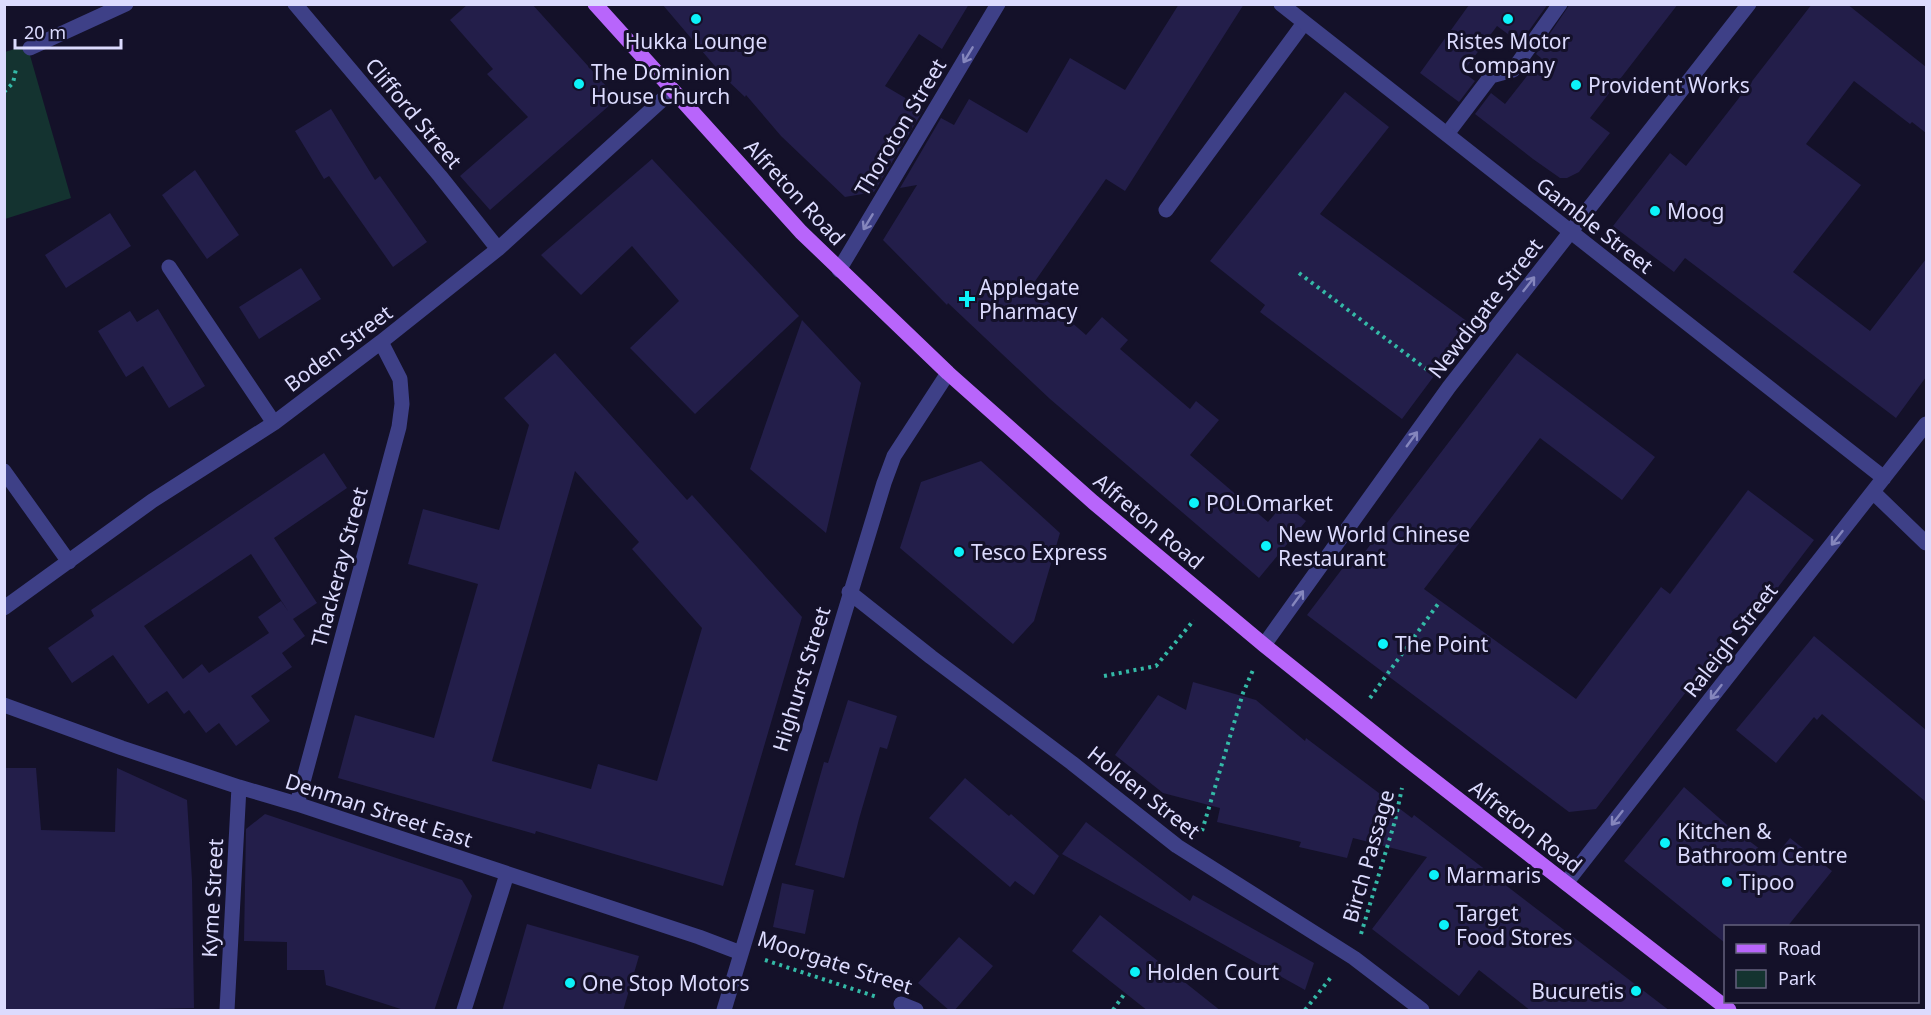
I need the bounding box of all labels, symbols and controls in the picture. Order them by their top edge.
scale bar [15,12,122,50]
marker: Hukka Lounge [689,12,703,26]
marker: Ristes Motor Company [1501,12,1515,26]
text: 20 m [24,20,66,44]
place label: Hukka Lounge [625,27,767,55]
place label: Ristes Motor Company [1446,27,1570,79]
one-way arrow [961,46,973,63]
street label: Clifford Street [359,52,469,175]
street label: Thoroton Street [848,53,952,201]
place label: The Dominion House Church [591,58,730,110]
place label: Provident Works [1588,71,1750,99]
marker: The Dominion House Church [572,77,586,91]
marker: Provident Works [1569,78,1583,92]
street label: Alfreton Road [739,133,851,251]
street label: Gamble Street [1531,171,1659,280]
place label: Moog [1667,197,1724,225]
marker: Moog [1648,204,1662,218]
one-way arrow [861,213,873,230]
street label: Newdigate Street [1422,232,1549,384]
place label: Applegate Pharmacy [979,273,1080,325]
one-way arrow [1523,276,1536,292]
marker: Applegate Pharmacy [960,292,974,306]
street label: Boden Street [278,298,398,398]
one-way arrow [1406,432,1418,448]
street label: Alfreton Road [1088,467,1210,575]
street label: Thackeray Street [304,484,374,650]
place label: POLOmarket [1206,489,1333,517]
marker: POLOmarket [1187,496,1201,510]
place label: New World Chinese Restaurant [1278,520,1470,572]
one-way arrow [1830,530,1843,546]
place label: Tesco Express [971,538,1107,566]
marker: New World Chinese Restaurant [1259,539,1273,553]
marker: Tesco Express [952,545,966,559]
street label: Raleigh Street [1677,577,1784,703]
one-way arrow [1292,590,1304,606]
street label: Highurst Street [766,603,836,755]
place label: The Point [1395,630,1489,658]
marker: The Point [1376,637,1390,651]
one-way arrow [1709,683,1722,699]
street label: Holden Street [1082,739,1206,845]
street label: Denman Street East [282,767,477,854]
street label: Alfreton Road [1464,773,1588,879]
street label: Birch Passage [1336,786,1400,926]
one-way arrow [1610,810,1623,826]
place label: Kitchen & Bathroom Centre [1677,817,1848,869]
marker: Kitchen & Bathroom Centre [1658,836,1672,850]
street label: Kyme Street [195,837,229,958]
place label: Marmaris [1446,861,1541,889]
marker: Marmaris [1427,868,1441,882]
place label: Tipoo [1739,868,1794,896]
marker: Tipoo [1720,875,1734,889]
place label: Target Food Stores [1456,899,1573,951]
marker: Target Food Stores [1437,918,1451,932]
street label: Moorgate Street [754,924,916,1000]
legend [1724,925,1919,1003]
text: Road [1778,936,1821,960]
place label: Holden Court [1147,958,1280,986]
marker: Holden Court [1128,965,1142,979]
text: Park [1778,966,1816,990]
place label: One Stop Motors [582,969,750,997]
marker: One Stop Motors [563,976,577,990]
place label: Bucuretis [1531,977,1624,1005]
marker: Bucuretis [1629,984,1643,998]

